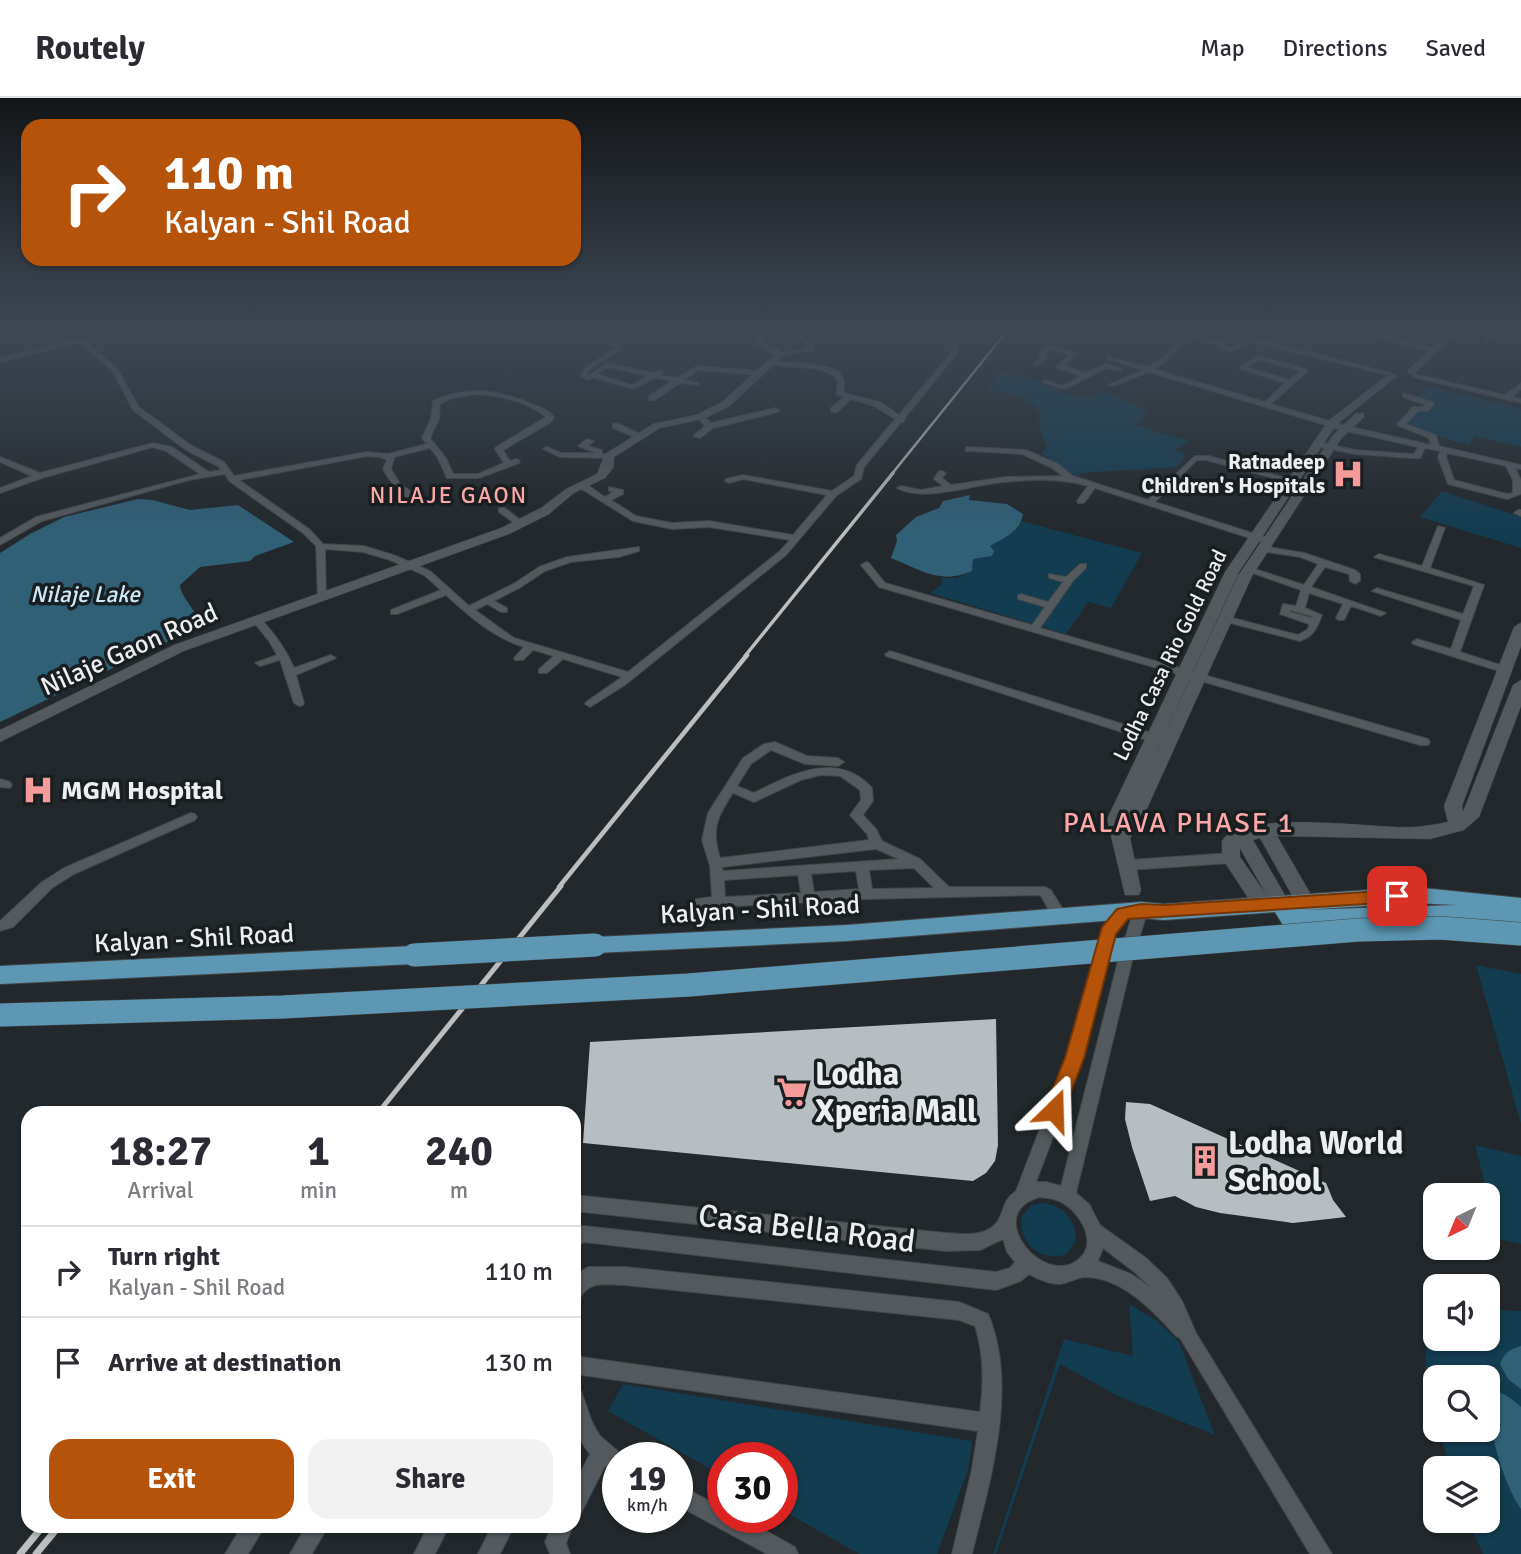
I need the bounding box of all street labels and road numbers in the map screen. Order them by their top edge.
street label: Lodha Casa Rio Gold Road [1108,545,1232,765]
street label: Nilaje Gaon Road [36,597,223,703]
street label: Kalyan - Shil Road [659,889,861,931]
street label: Kalyan - Shil Road [93,918,295,960]
street label: Casa Bella Road [696,1196,918,1261]

